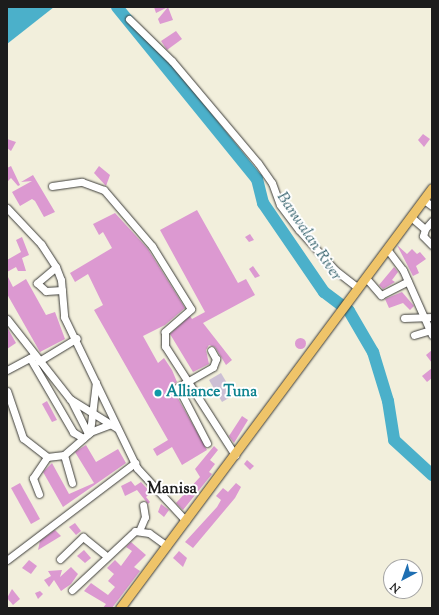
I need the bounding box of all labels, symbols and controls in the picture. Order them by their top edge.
water label: Banwalan River [271,189,345,285]
place label: Alliance Tuna [166,384,257,402]
marker: Alliance Tuna [153,388,163,398]
district label: Manisa [147,480,197,500]
north arrow [383,559,423,599]
text: N [387,578,404,596]

